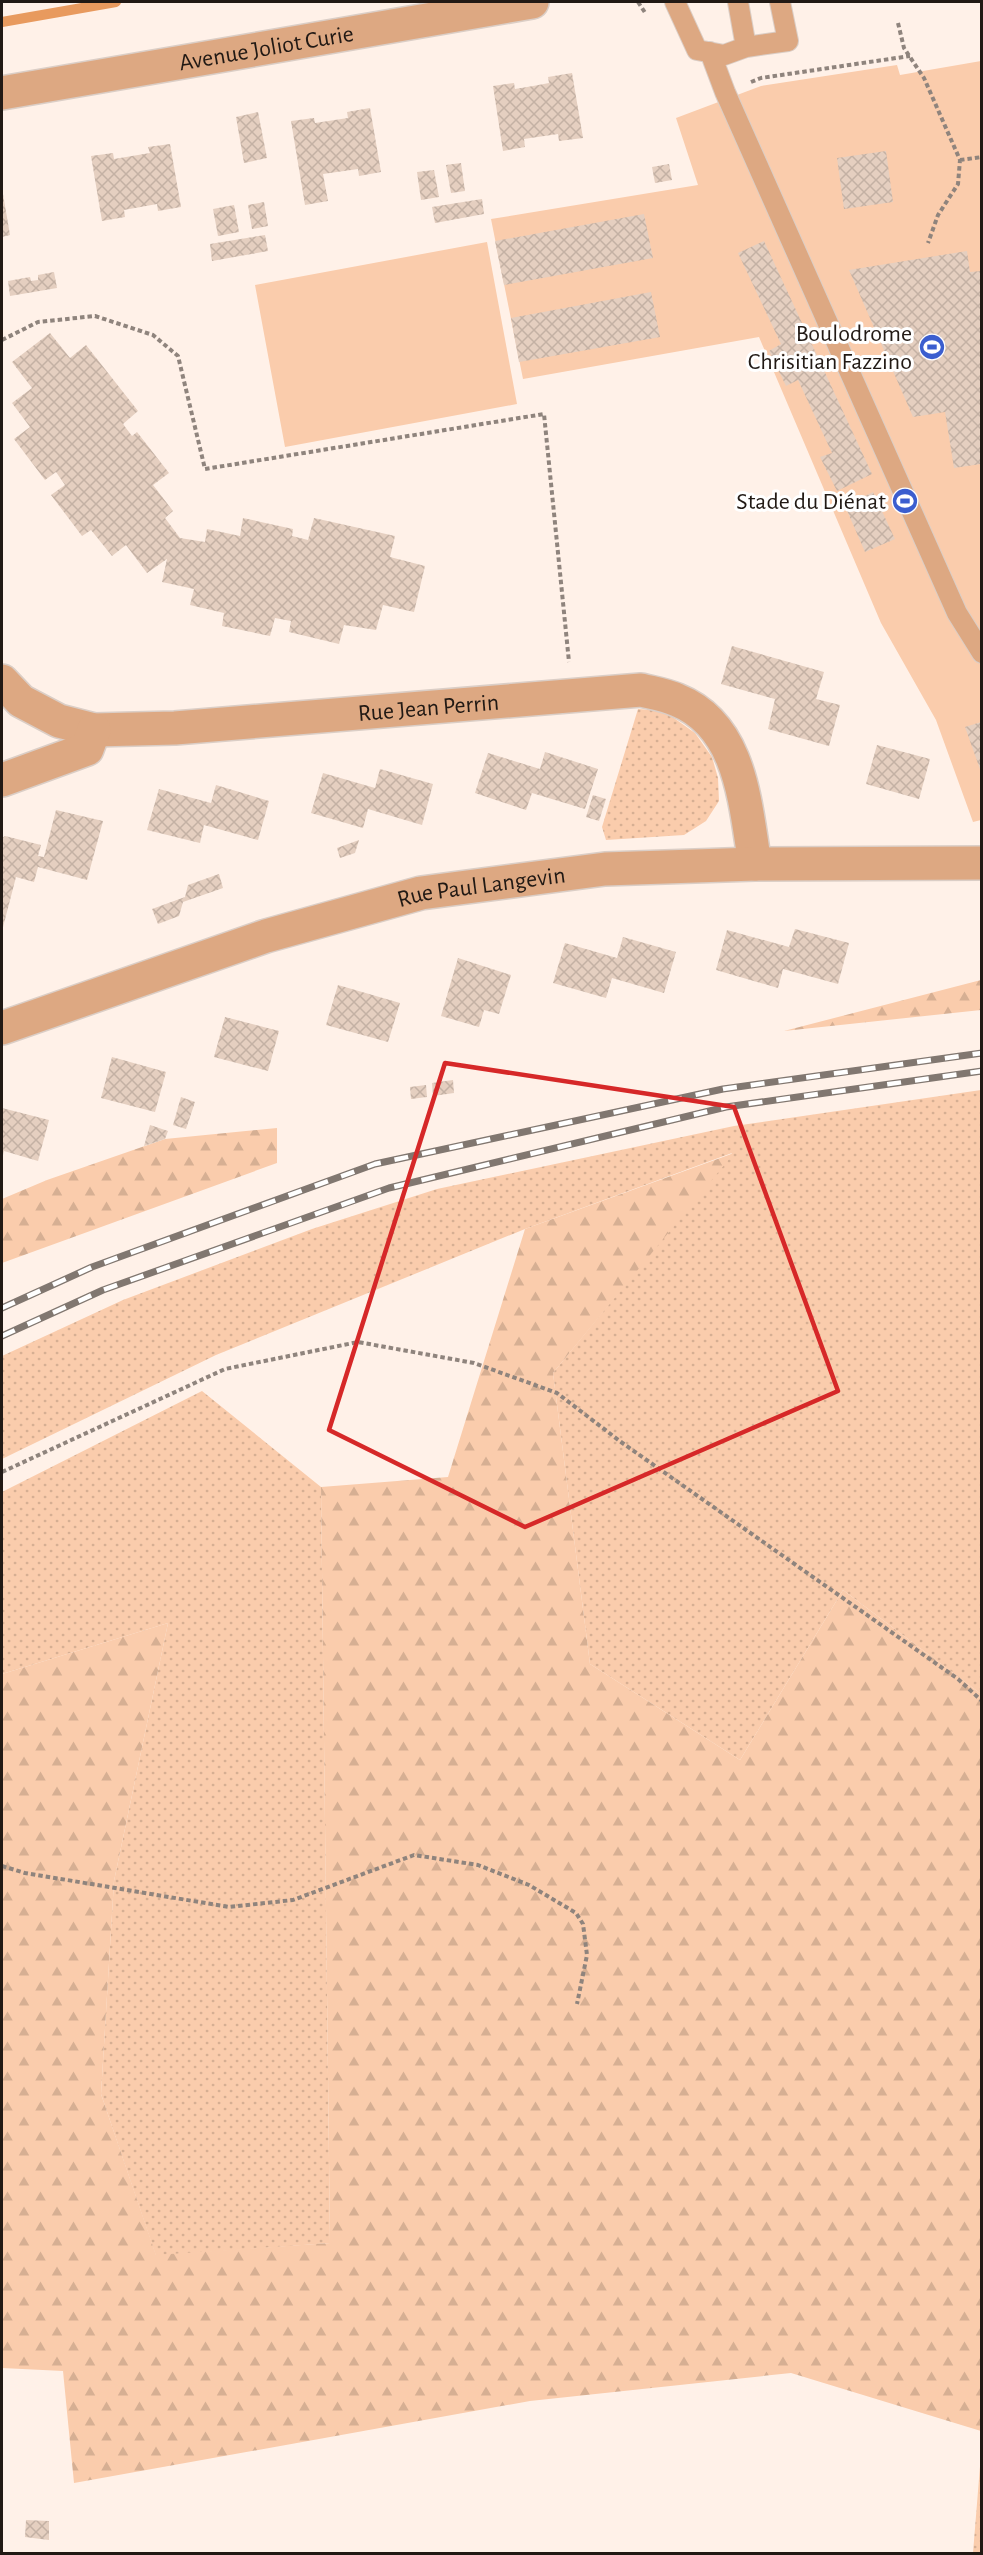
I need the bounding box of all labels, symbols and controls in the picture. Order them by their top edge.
street label: Avenue Joliot Curie [177,22,355,75]
place label: Boulodrome Chrisitian Fazzino [748,322,912,374]
sports icon: Boulodrome Chrisitian Fazzino [917,332,947,362]
sports icon: Stade du Diénat [890,486,920,516]
place label: Stade du Diénat [736,490,886,514]
street label: Rue Jean Perrin [357,691,500,726]
street label: Rue Paul Langevin [395,863,567,912]

